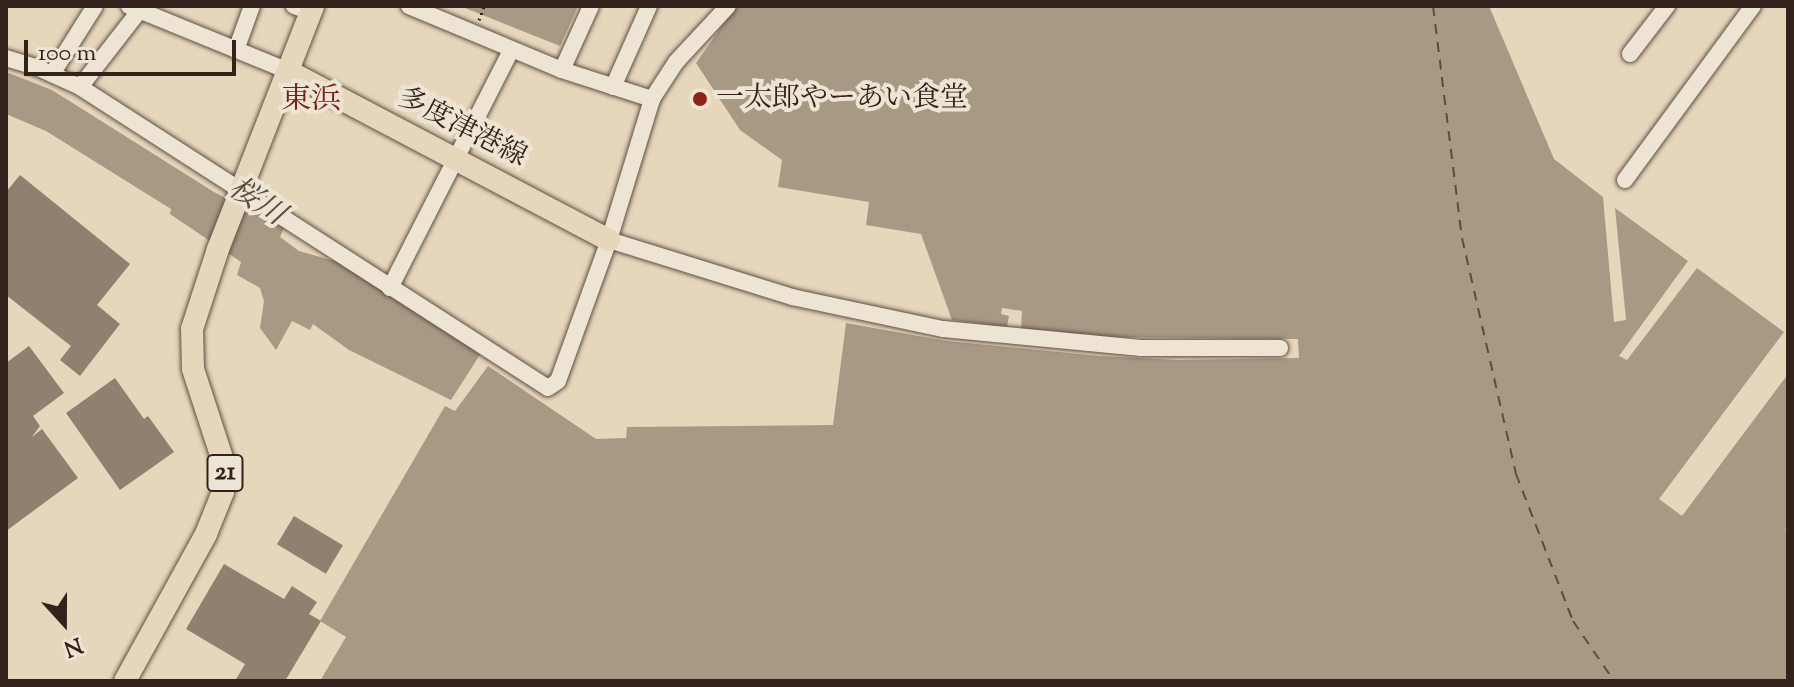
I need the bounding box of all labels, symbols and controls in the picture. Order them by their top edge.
scale bar [28,24,240,74]
text: 100 m [38,37,96,71]
street label: 多度津港線 [392,81,532,175]
place label: 一太郎やーあい食堂 [716,82,968,116]
district label: 東浜 [281,83,341,119]
marker: 一太郎やーあい食堂 [691,90,709,108]
water label: 桜川 [221,172,291,234]
road number: 21 [205,451,245,495]
north arrow [24,583,104,663]
text: N [59,627,87,663]

